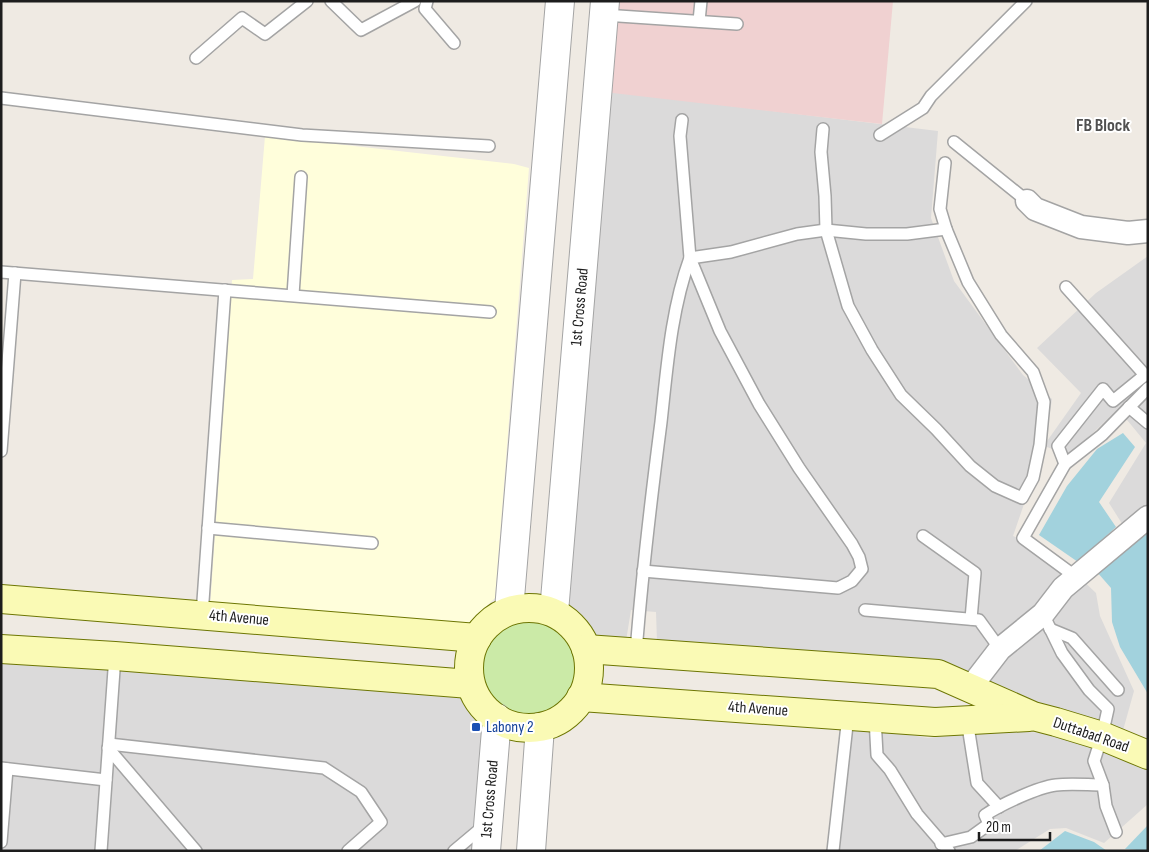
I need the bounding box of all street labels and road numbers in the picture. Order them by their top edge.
street label: 1st Cross Road [567,267,593,347]
street label: 4th Avenue [208,606,270,630]
street label: 4th Avenue [727,697,789,721]
street label: Duttabad Road [1051,713,1131,757]
street label: 1st Cross Road [477,759,503,839]

